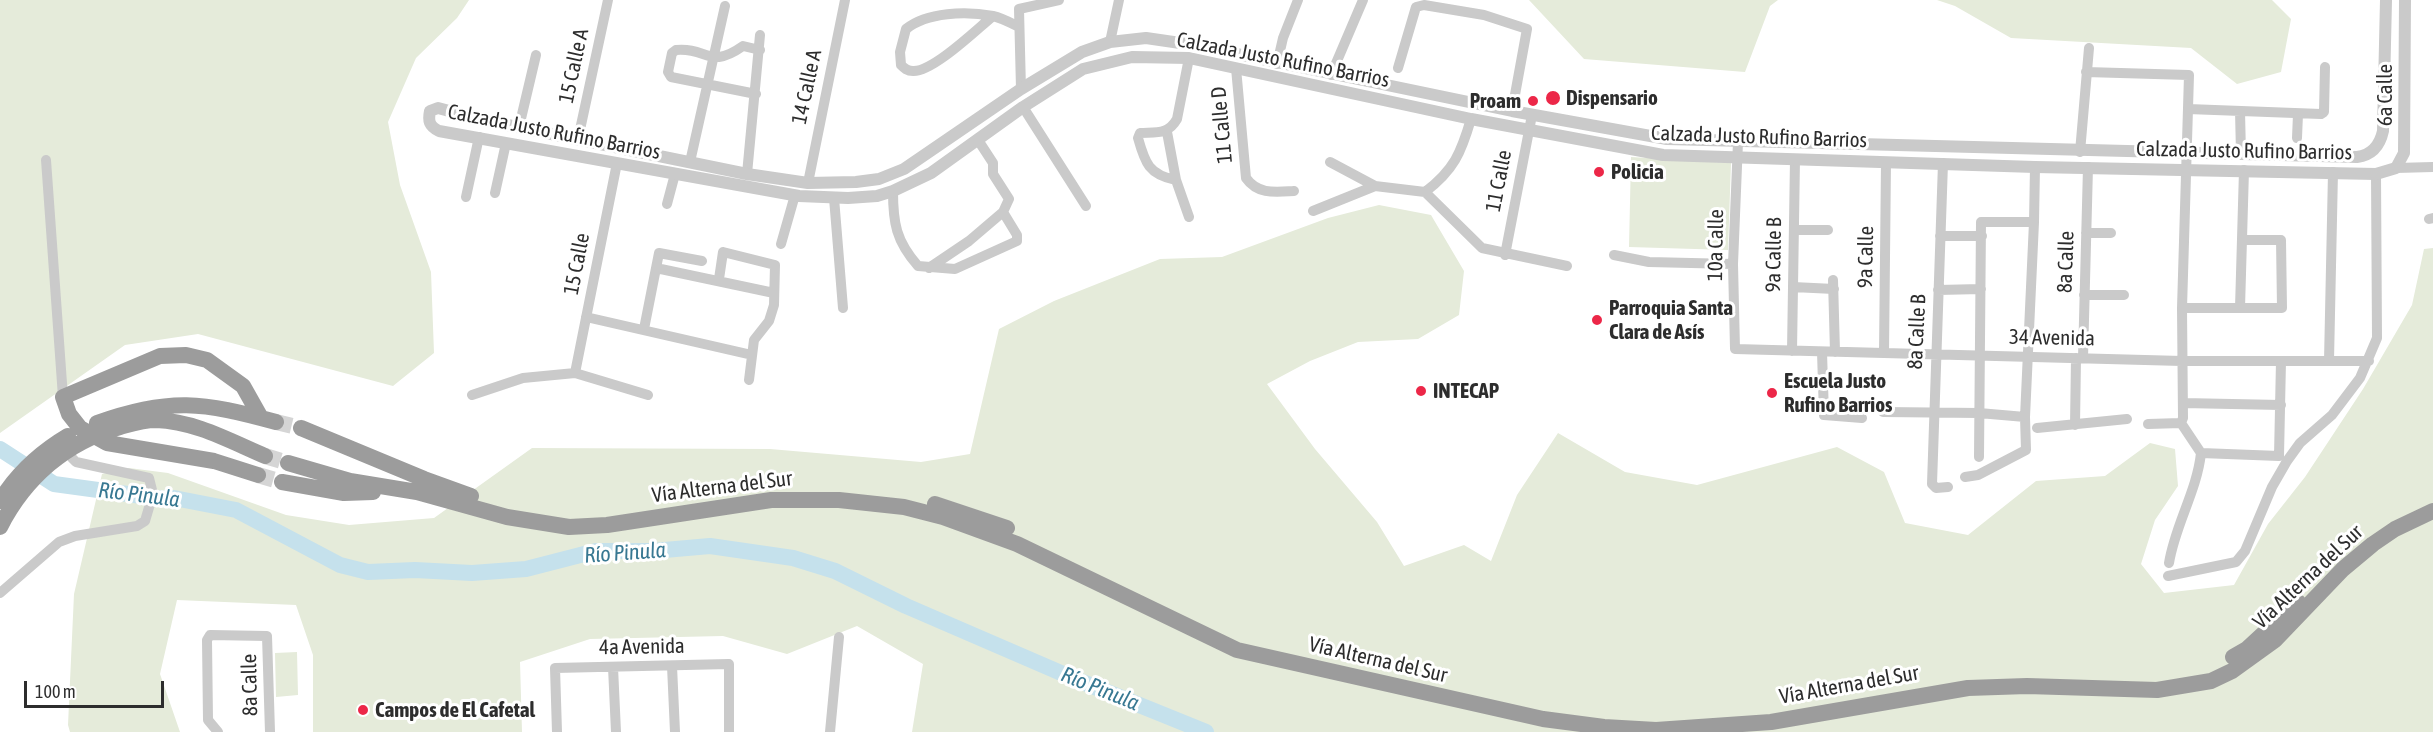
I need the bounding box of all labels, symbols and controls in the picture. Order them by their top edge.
street label: 15 Calle A [554,26,594,106]
street label: Calzada Justo Rufino Barrios [1175,27,1391,93]
street label: 14 Calle A [787,47,827,127]
street label: 6a Calle [2372,64,2398,126]
place label: Dispensario [1566,85,1658,111]
street label: 11 Calle D [1206,86,1238,164]
place label: Proam [1470,88,1521,114]
marker: Dispensario [1544,89,1562,107]
marker: Proam [1526,94,1540,108]
street label: Calzada Justo Rufino Barrios [446,99,662,165]
street label: Calzada Justo Rufino Barrios [1651,121,1867,153]
street label: Calzada Justo Rufino Barrios [2136,137,2352,165]
street label: 11 Calle [1481,148,1517,214]
place label: Policia [1611,159,1664,185]
marker: Policia [1592,165,1606,179]
street label: 10a Calle [1703,209,1729,281]
street label: 9a Calle B [1761,217,1787,293]
street label: 9a Calle [1853,226,1879,288]
street label: 8a Calle [2052,230,2080,294]
street label: 15 Calle [559,231,595,297]
street label: 8a Calle B [1902,294,1932,370]
place label: Parroquia Santa Clara de Asís [1609,295,1733,345]
marker: Parroquia Santa Clara de Asís [1590,313,1604,327]
street label: 34 Avenida [2009,325,2095,351]
place label: Escuela Justo Rufino Barrios [1784,368,1892,418]
place label: INTECAP [1433,378,1499,404]
marker: INTECAP [1414,384,1428,398]
marker: Escuela Justo Rufino Barrios [1765,386,1779,400]
street label: Vía Alterna del Sur [650,466,794,508]
water label: Río Pinula [97,477,181,513]
street label: Vía Alterna del Sur [2248,520,2368,634]
water label: Río Pinula [583,537,667,569]
street label: Vía Alterna del Sur [1306,632,1450,688]
street label: 4a Avenida [599,634,685,660]
street label: 8a Calle [237,654,263,716]
street label: Vía Alterna del Sur [1777,660,1921,710]
water label: Río Pinula [1057,661,1143,717]
scale bar [27,669,166,707]
text: 100 m [35,681,76,702]
place label: Campos de El Cafetal [375,697,535,723]
marker: Campos de El Cafetal [356,703,370,717]

